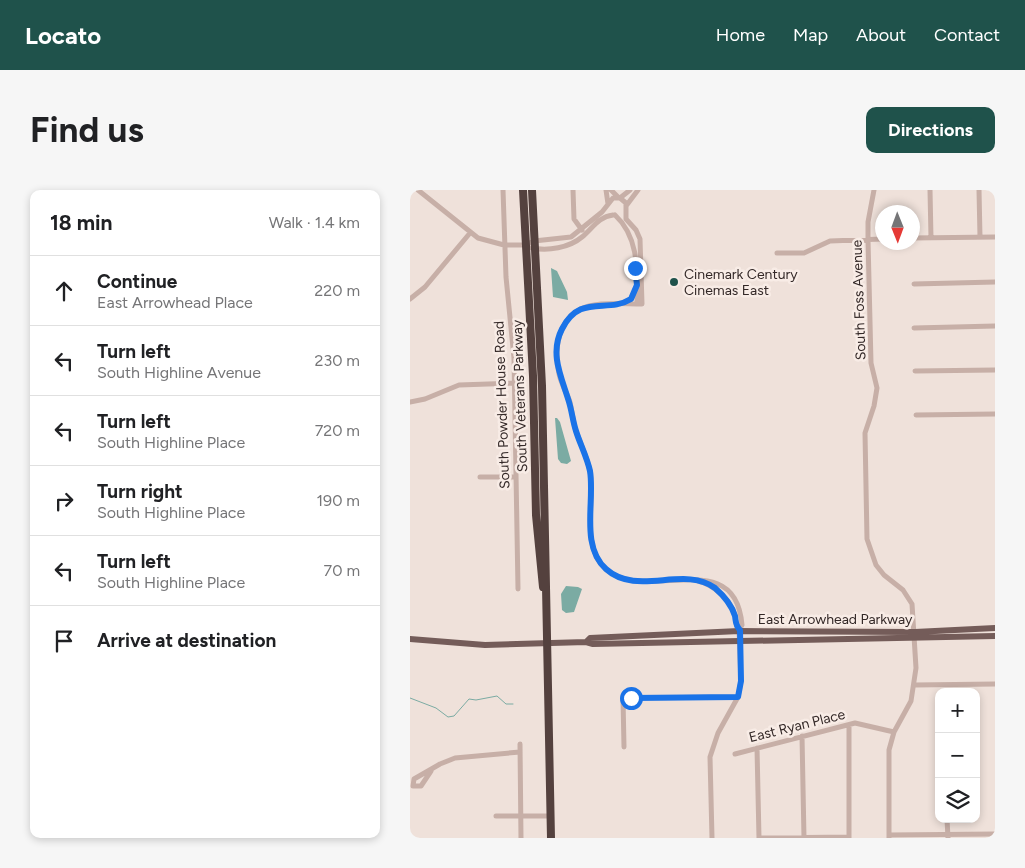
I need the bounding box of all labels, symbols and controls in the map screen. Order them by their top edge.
text: Locato [25,21,101,50]
text: Home [716,24,765,46]
text: Map [793,24,828,46]
text: About [856,24,906,46]
text: Contact [934,24,1000,46]
button: Directions [866,107,995,153]
text: Find us [30,109,144,151]
north arrow [875,205,920,250]
text: 18 min [50,210,112,235]
text: Walk · 1.4 km [269,213,360,232]
street label: South Foss Avenue [848,239,870,361]
route end [624,257,647,280]
place label: Cinemark Century Cinemas East [684,266,798,299]
text: Continue [97,270,177,293]
marker: Cinemark Century Cinemas East [668,276,680,288]
icon: ahead [50,277,78,305]
text: 220 m [314,281,360,300]
text: East Arrowhead Place [97,293,253,312]
street label: South Veterans Parkway [509,319,531,472]
street label: South Powder House Road [491,321,513,489]
text: Turn left [97,340,171,363]
icon: left [50,347,78,375]
text: 230 m [315,351,360,370]
text: South Highline Avenue [97,363,261,382]
text: Turn left [97,410,171,433]
icon: left [50,417,78,445]
text: 720 m [315,421,360,440]
text: South Highline Place [97,433,245,452]
text: Turn right [97,480,183,503]
icon: right [50,487,78,515]
text: 190 m [317,491,360,510]
text: South Highline Place [97,503,245,522]
text: Turn left [97,550,171,573]
icon: left [50,557,78,585]
text: 70 m [324,561,360,580]
text: South Highline Place [97,573,245,592]
street label: East Arrowhead Parkway [758,611,913,628]
icon: arrive [50,627,78,655]
text: Arrive at destination [97,629,276,652]
route start [620,687,643,710]
map controls [935,688,980,823]
button: + [935,688,980,733]
street label: East Ryan Place [747,706,847,746]
button: − [935,733,980,778]
button: layers [935,778,980,823]

